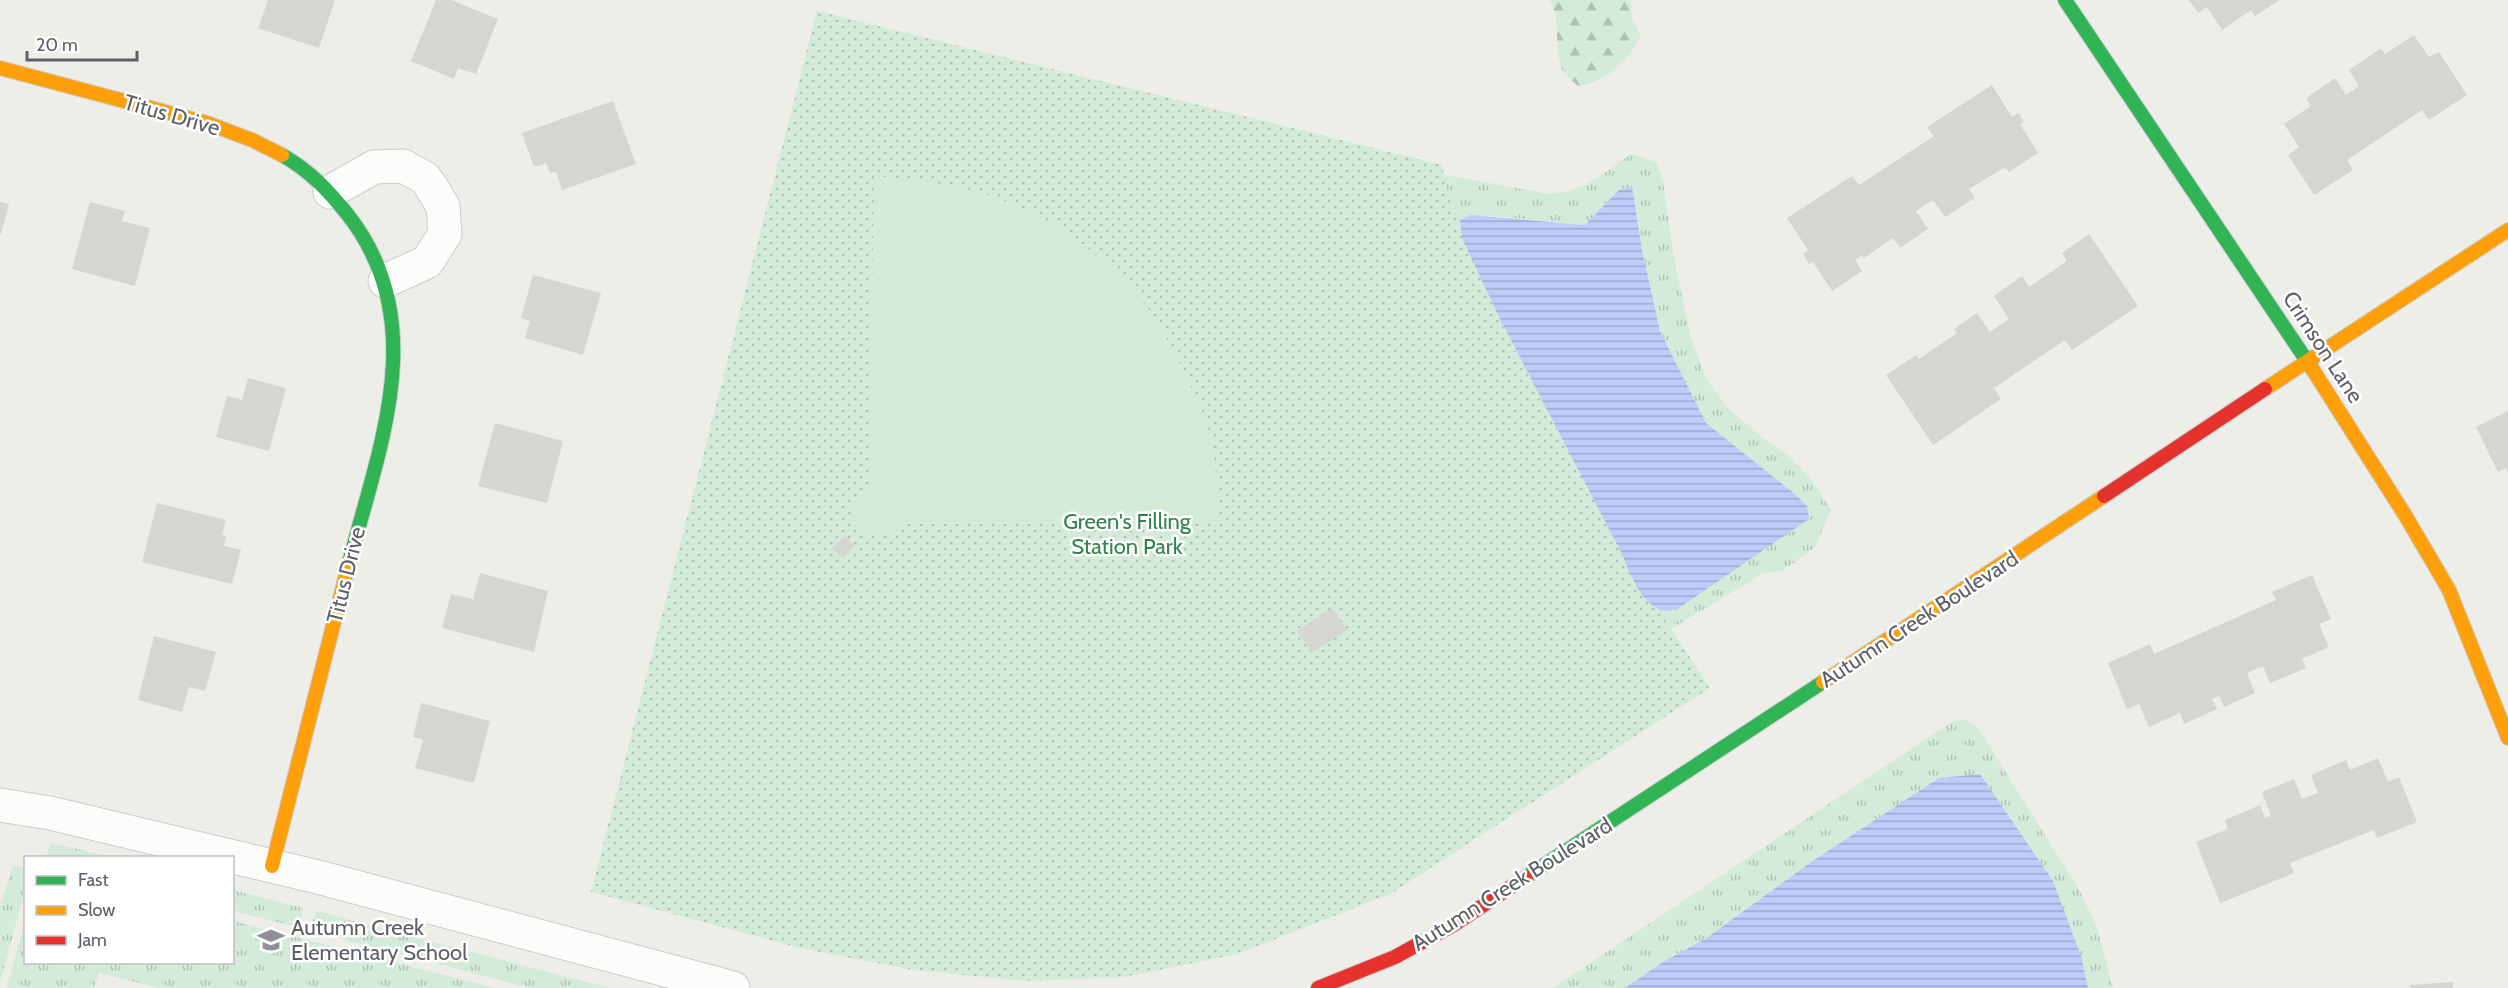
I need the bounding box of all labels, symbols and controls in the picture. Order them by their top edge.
scale bar [27,24,136,62]
text: 20 m [36,34,78,56]
street label: Titus Drive [121,88,223,142]
street label: Crimson Lane [2277,286,2369,408]
park label: Green's Filling Station Park [1063,508,1192,560]
street label: Titus Drive [321,524,371,626]
street label: Autumn Creek Boulevard [1815,545,2023,693]
street label: Autumn Creek Boulevard [1407,811,1617,957]
legend [24,856,234,964]
text: Fast [78,869,109,891]
text: Slow [78,899,115,921]
place label: Autumn Creek Elementary School [291,914,468,966]
school or university icon: Autumn Creek Elementary School [256,925,286,955]
text: Jam [77,929,107,951]

